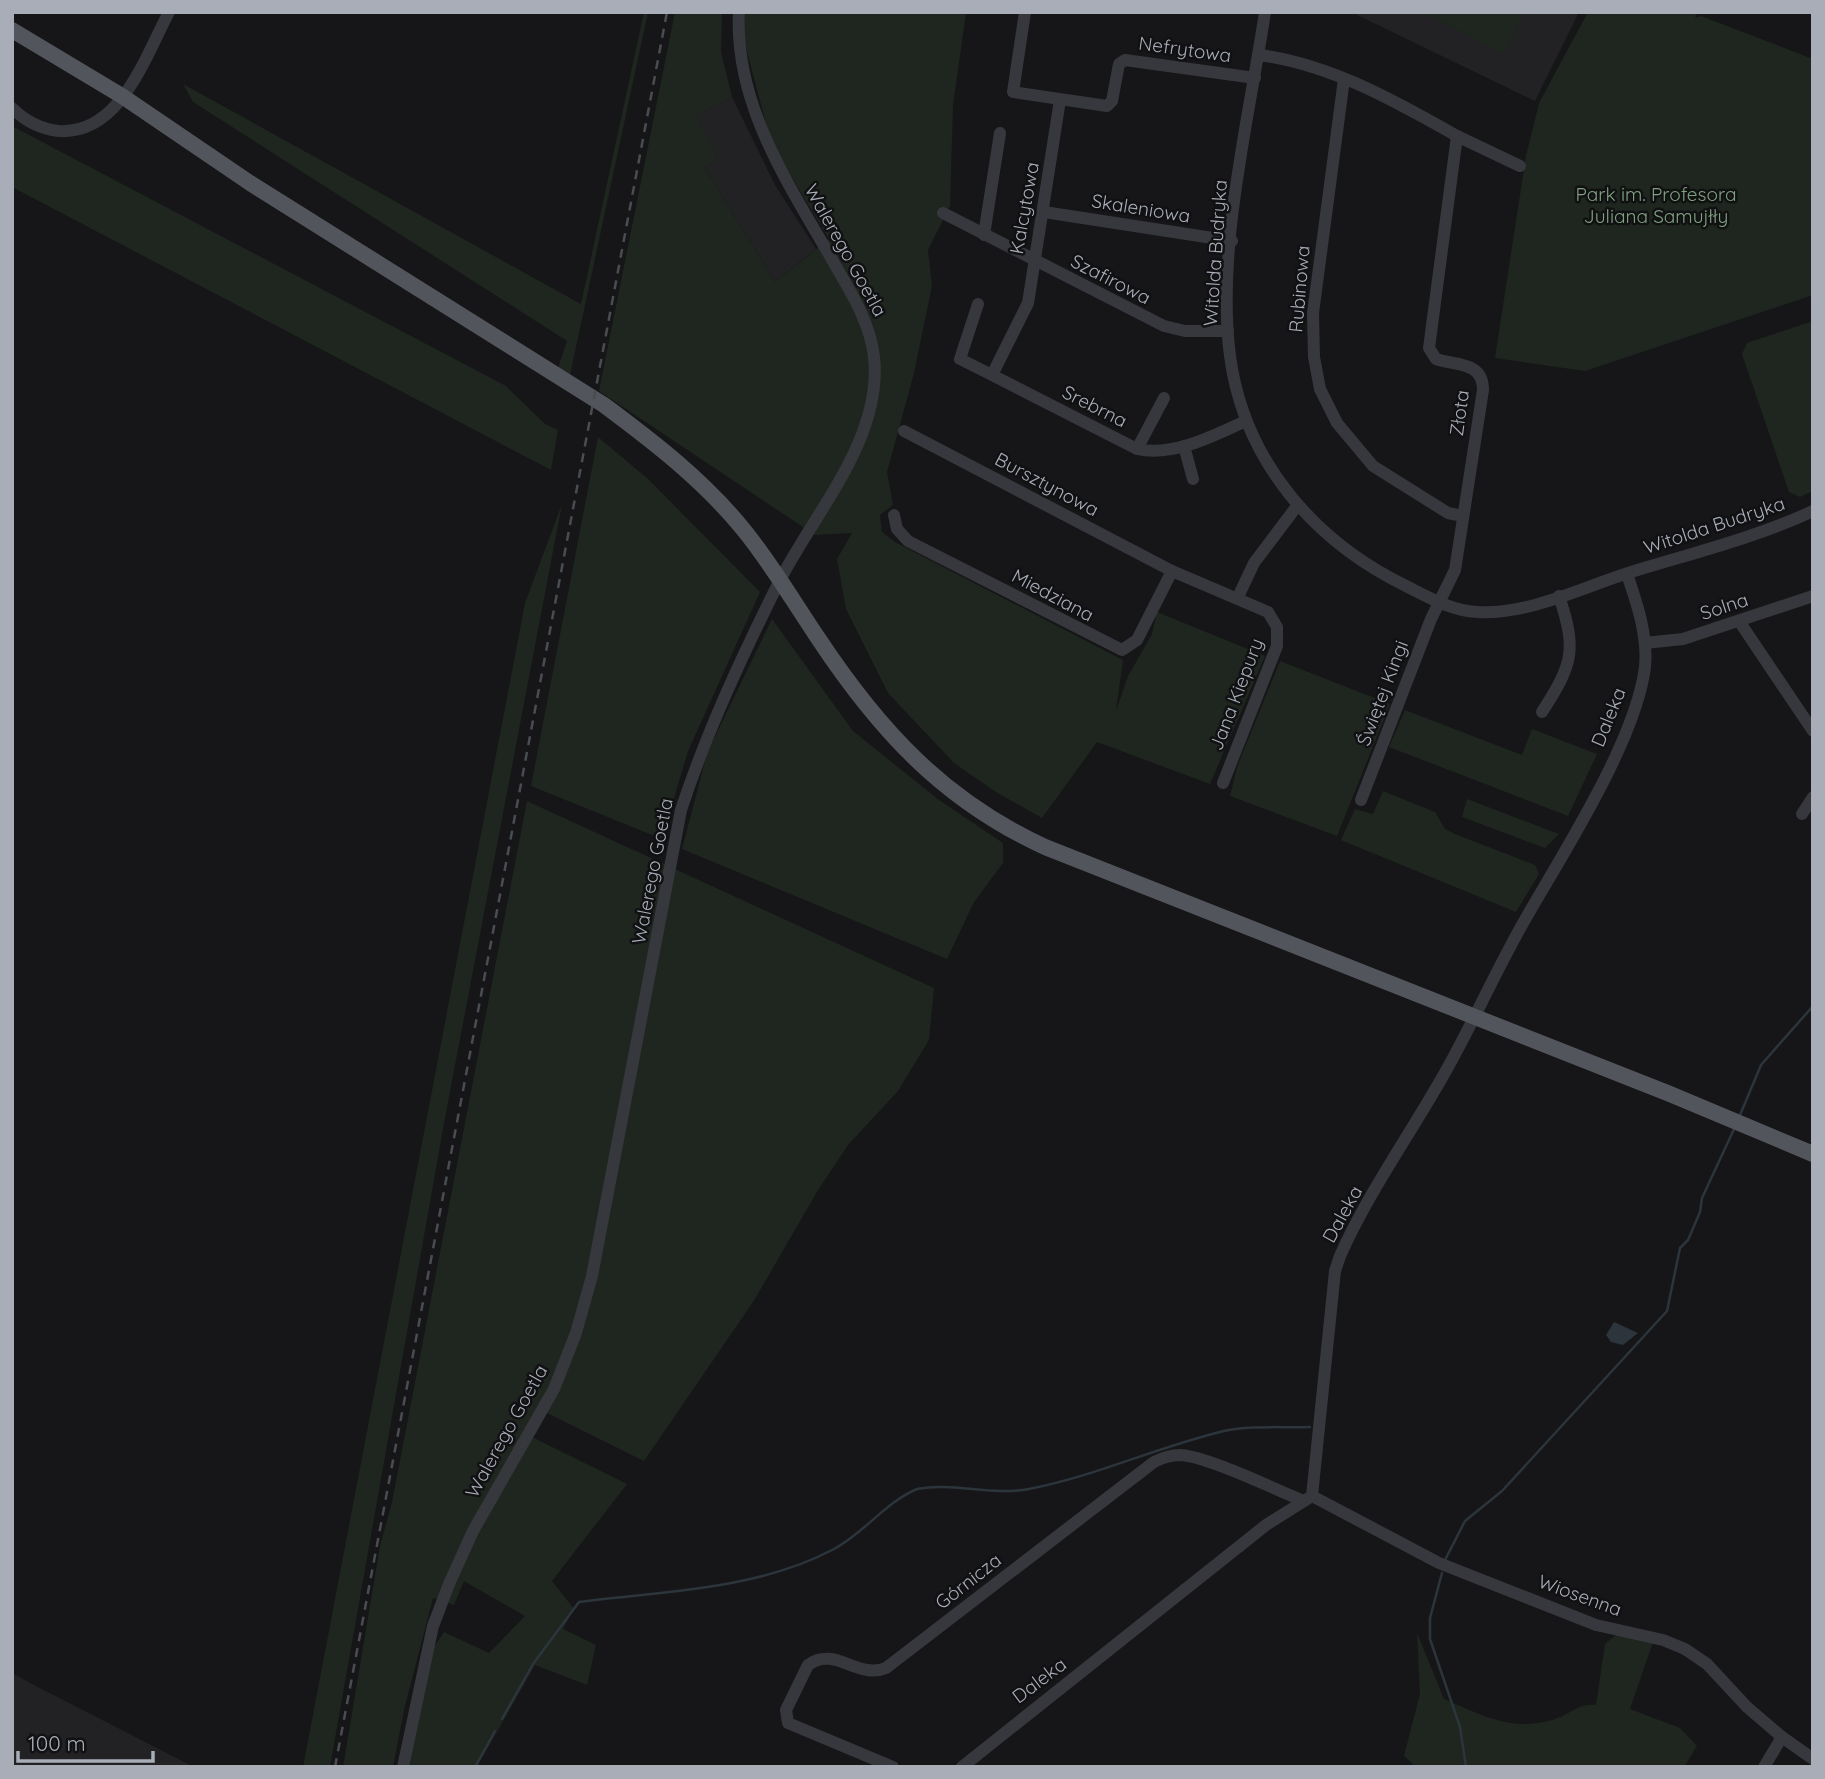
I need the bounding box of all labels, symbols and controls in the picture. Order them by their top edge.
street label: Nefrytowa [1137,31,1233,67]
street label: Kalcytowa [1004,160,1044,256]
street label: Walerego Goetla [800,179,892,321]
street label: Witolda Budryka [1198,179,1232,327]
park label: Park im. Profesora Juliana Samujłły [1576,182,1736,228]
street label: Skaleniowa [1090,188,1192,228]
street label: Rubinowa [1283,244,1315,334]
street label: Szafirowa [1067,249,1155,309]
street label: Srebrna [1059,379,1131,433]
street label: Złota [1444,389,1474,437]
street label: Bursztynowa [991,447,1103,521]
street label: Witolda Budryka [1640,491,1788,559]
street label: Miedziana [1008,563,1098,627]
street label: Solna [1697,587,1751,625]
street label: Jana Kiepury [1204,635,1268,753]
street label: Świętej Kingi [1351,637,1413,749]
street label: Daleka [1585,684,1631,750]
street label: Walerego Goetla [626,796,678,946]
street label: Daleka [1317,1181,1367,1247]
street label: Walerego Goetla [460,1360,552,1502]
street label: Górnicza [930,1548,1006,1614]
street label: Wiosenna [1535,1569,1625,1621]
street label: Daleka [1007,1652,1071,1708]
scale bar [18,1720,152,1764]
text: 100 m [28,1730,86,1756]

